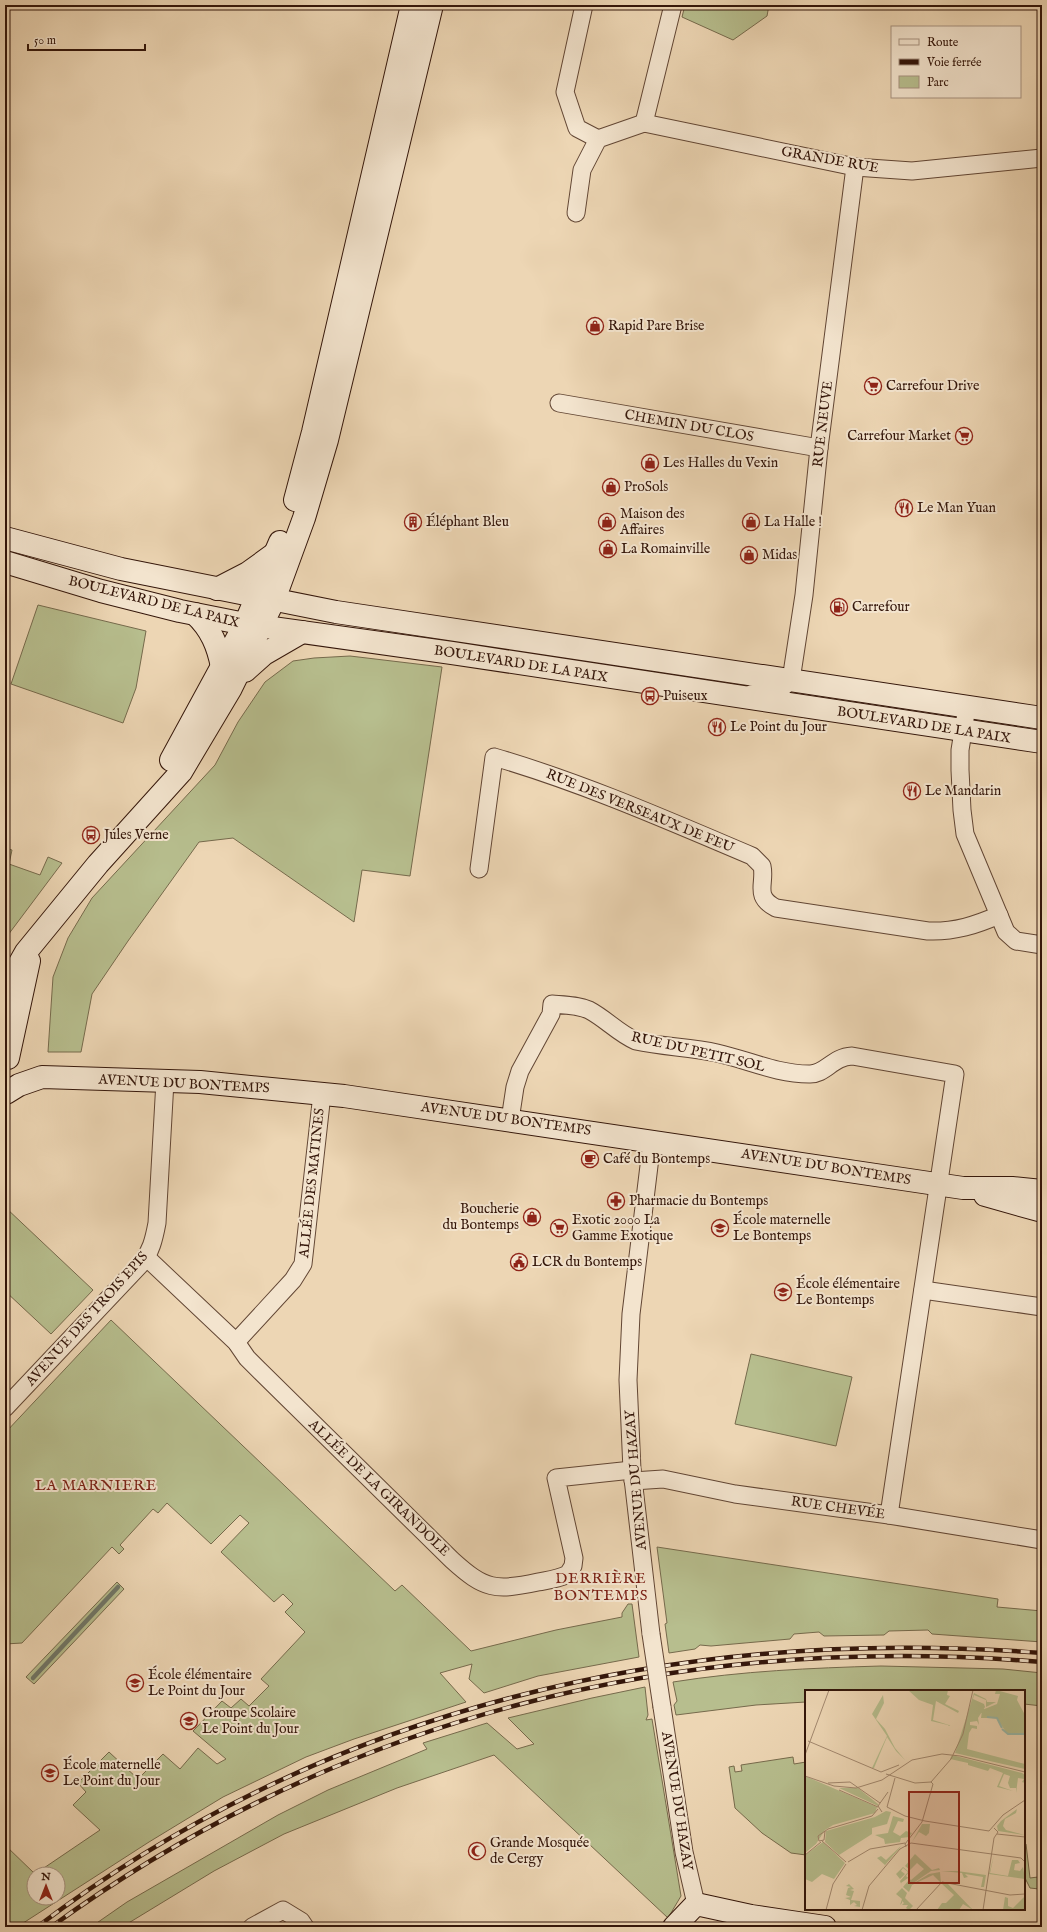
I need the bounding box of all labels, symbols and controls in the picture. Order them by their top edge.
scale bar [28,26,145,52]
legend [891,26,1021,98]
text: 50 m [34,33,56,48]
text: Route [927,35,959,50]
text: Voie ferrée [926,55,982,70]
text: Parc [927,75,949,90]
street label: GRANDE RUE [780,143,880,177]
shop icon: Rapid Pare Brise [585,316,605,336]
place label: Rapid Pare Brise [608,317,705,335]
supermarket icon: Carrefour Drive [863,376,883,396]
place label: Carrefour Drive [886,377,980,395]
street label: RUE NEUVE [809,379,837,468]
street label: CHEMIN DU CLOS [623,406,755,446]
supermarket icon: Carrefour Market [954,426,974,446]
place label: Carrefour Market [847,427,951,445]
shop icon: Les Halles du Vexin [640,453,660,473]
place label: Les Halles du Vexin [663,454,779,472]
shop icon: ProSols [601,477,621,497]
place label: ProSols [624,478,668,496]
restaurant icon: Le Man Yuan [894,498,914,518]
place label: Le Man Yuan [917,499,997,517]
place label: Maison des Affaires [619,505,685,539]
building icon: Éléphant Bleu [403,512,423,532]
place label: Éléphant Bleu [426,512,509,531]
shop icon: Maison des Affaires [597,512,617,532]
shop icon: La Halle ! [741,512,761,532]
place label: La Halle ! [764,513,822,531]
shop icon: La Romainville [598,539,618,559]
place label: La Romainville [621,540,711,558]
shop icon: Midas [739,545,759,565]
place label: Midas [762,546,797,564]
street label: BOULEVARD DE LA PAIX [67,572,242,632]
fuel station icon: Carrefour [829,597,849,617]
place label: Carrefour [852,598,910,616]
street label: BOULEVARD DE LA PAIX [433,641,610,687]
bus stop icon: Puiseux [640,686,660,706]
place label: Puiseux [663,687,708,705]
street label: BOULEVARD DE LA PAIX [836,702,1013,748]
restaurant icon: Le Point du Jour [707,717,727,737]
place label: Le Point du Jour [730,718,827,736]
street label: RUE DES VERSEAUX DE FEU [543,765,737,857]
restaurant icon: Le Mandarin [902,781,922,801]
place label: Le Mandarin [925,782,1002,800]
bus stop icon: Jules Verne [81,825,101,845]
place label: Jules Verne [102,826,169,844]
street label: RUE DU PETIT SOL [629,1028,767,1076]
street label: AVENUE DU BONTEMPS [97,1070,270,1097]
street label: AVENUE DU BONTEMPS [419,1098,592,1140]
street label: ALLÉE DES MATINES [294,1107,329,1260]
street label: AVENUE DU BONTEMPS [739,1145,912,1189]
cafe icon: Café du Bontemps [580,1149,600,1169]
place label: Café du Bontemps [603,1150,710,1168]
pharmacy icon: Pharmacie du Bontemps [606,1191,626,1211]
place label: Pharmacie du Bontemps [629,1192,768,1210]
place label: Boucherie du Bontemps [442,1200,520,1234]
shop icon: Boucherie du Bontemps [522,1207,542,1227]
place label: École maternelle Le Bontemps [733,1210,831,1245]
place label: Exotic 2000 La Gamme Exotique [572,1211,674,1245]
supermarket icon: Exotic 2000 La Gamme Exotique [549,1218,569,1238]
school or university icon: École maternelle Le Bontemps [710,1218,730,1238]
street label: AVENUE DES TROIS EPIS [21,1248,152,1391]
public building icon: LCR du Bontemps [509,1252,529,1272]
place label: LCR du Bontemps [532,1253,642,1271]
place label: École élémentaire Le Bontemps [796,1274,900,1309]
school or university icon: École élémentaire Le Bontemps [773,1282,793,1302]
street label: AVENUE DU HAZAY [621,1408,651,1552]
street label: ALLÉE DE LA GIRANDOLE [304,1414,454,1561]
district label: LA MARNIERE [35,1476,157,1495]
street label: RUE CHEVÉE [790,1491,887,1524]
district label: DERRIÈRE BONTEMPS [554,1569,648,1605]
place label: École élémentaire Le Point du Jour [148,1665,252,1700]
school or university icon: École élémentaire Le Point du Jour [125,1673,145,1693]
inset map [805,1690,1025,1910]
place label: Groupe Scolaire Le Point du Jour [202,1704,299,1738]
school or university icon: Groupe Scolaire Le Point du Jour [179,1711,199,1731]
street label: AVENUE DU HAZAY [657,1729,697,1873]
place label: École maternelle Le Point du Jour [63,1755,161,1790]
school or university icon: École maternelle Le Point du Jour [40,1763,60,1783]
place label: Grande Mosquée de Cergy [490,1834,590,1868]
mosque icon: Grande Mosquée de Cergy [467,1841,487,1861]
north arrow [26,1866,66,1906]
text: N [40,1870,51,1884]

